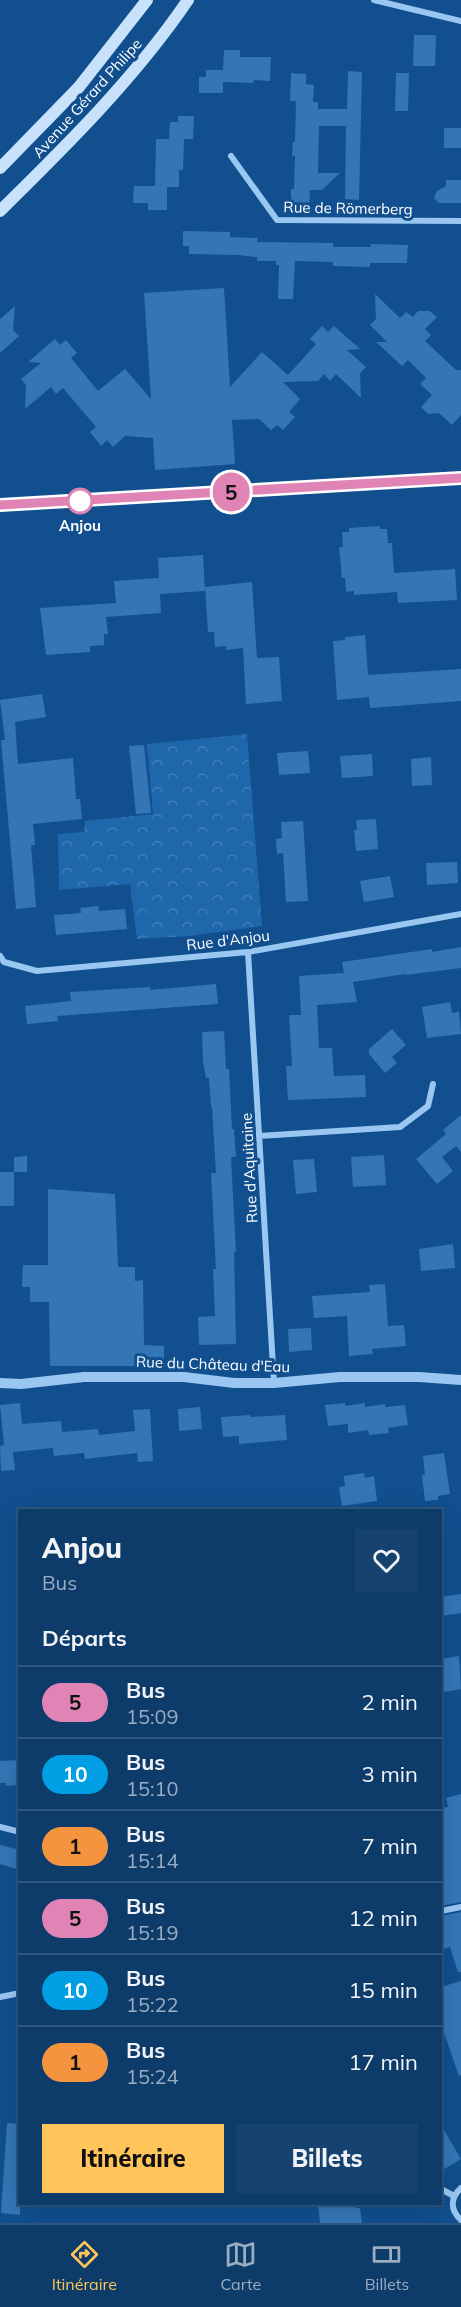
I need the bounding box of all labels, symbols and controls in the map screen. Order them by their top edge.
street label: Avenue Gérard Philipe [28,34,146,162]
street label: Rue de Römerberg [283,197,413,219]
line badge: 5 [212,472,250,512]
text: 5 [225,479,237,505]
marker: Anjou [67,488,93,514]
place label: Anjou [59,516,101,535]
street label: Rue d'Anjou [185,925,271,955]
street label: Rue d'Aquitaine [237,1112,261,1224]
street label: Rue du Château d'Eau [136,1352,290,1376]
button: heart [355,1529,418,1592]
text: Anjou [42,1530,122,1565]
text: Bus [42,1570,77,1595]
text: Départs [42,1624,127,1652]
text: Bus [126,1676,165,1704]
text: 2 min [362,1688,418,1716]
text: 5 [69,1689,81,1715]
text: 15:09 [126,1704,179,1729]
text: Bus [126,1748,165,1776]
text: 3 min [362,1760,418,1788]
text: 10 [62,1761,88,1787]
text: 15:10 [126,1776,179,1801]
text: Bus [126,1820,165,1848]
text: 7 min [362,1832,418,1860]
text: 1 [69,1833,81,1859]
text: 15:14 [126,1848,179,1873]
text: Bus [126,1892,165,1920]
text: 12 min [348,1904,418,1932]
text: 5 [69,1905,81,1931]
text: 15:19 [126,1920,179,1945]
text: Bus [126,1964,165,1992]
text: 15 min [348,1976,418,2004]
text: 10 [62,1977,88,2003]
text: 15:22 [126,1992,179,2017]
text: Bus [126,2036,165,2064]
text: 17 min [348,2048,418,2076]
text: 1 [69,2049,81,2075]
text: 15:24 [126,2064,179,2089]
button: Itinéraire [42,2124,224,2193]
button: Billets [236,2124,418,2193]
tab: Itinéraire [52,2238,117,2294]
tab: Carte [220,2238,261,2294]
tab: Billets [365,2238,409,2294]

